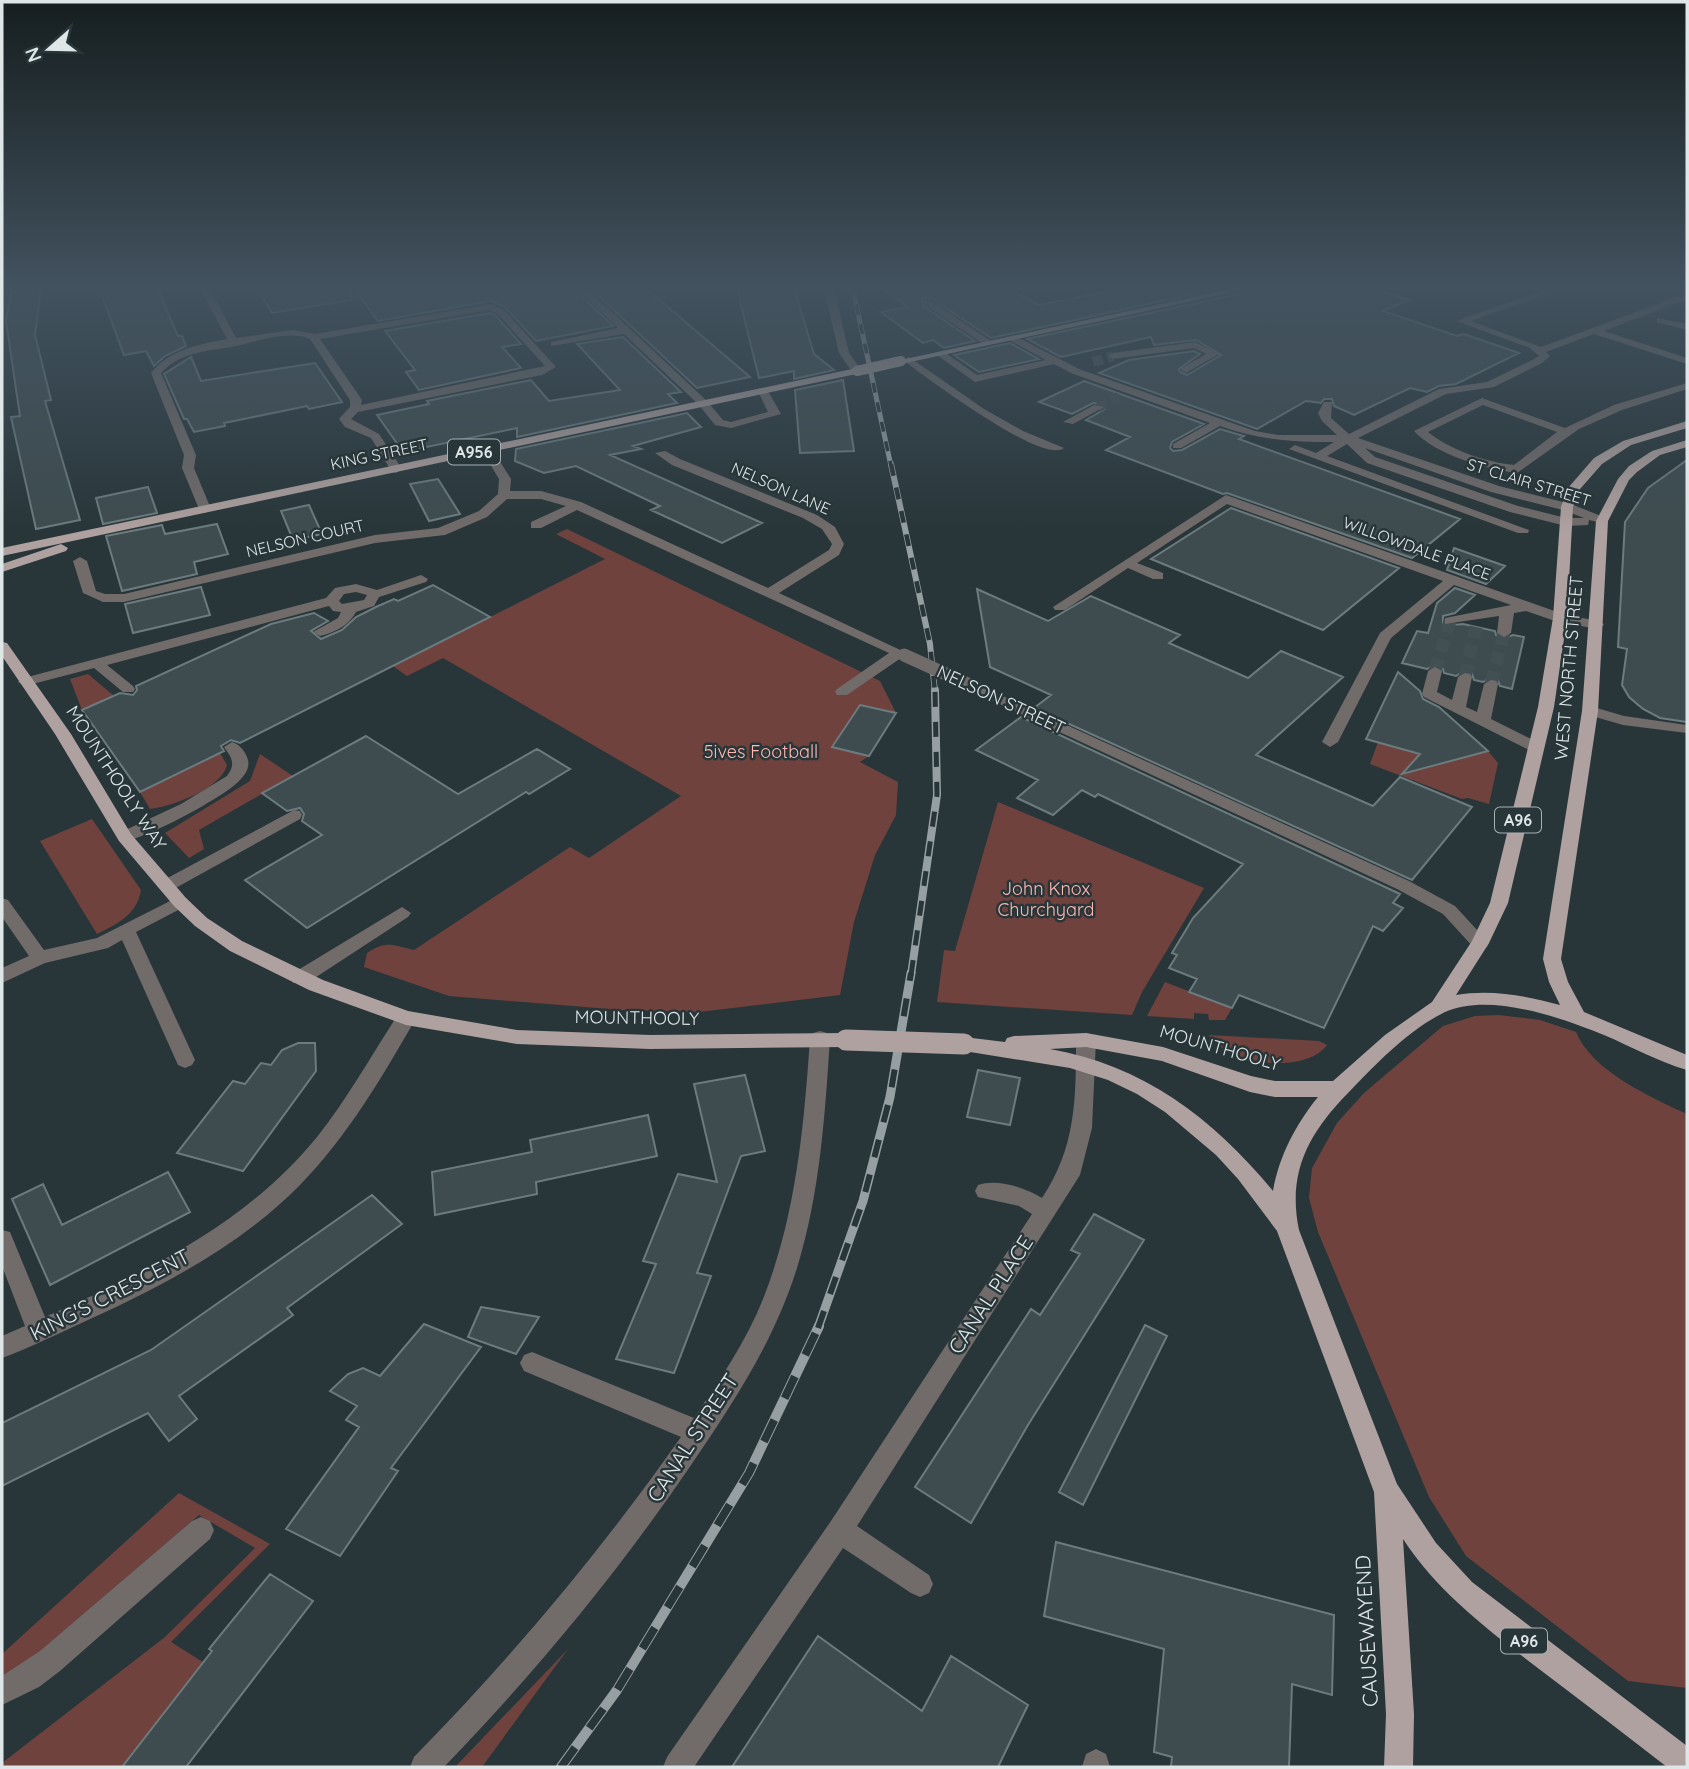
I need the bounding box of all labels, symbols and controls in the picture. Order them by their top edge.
north arrow [14,14,84,84]
text: N [19,44,47,65]
street label: KING STREET [328,434,430,474]
road number: A956 [448,440,500,464]
street label: ST CLAIR STREET [1465,454,1594,510]
street label: NELSON LANE [728,457,834,519]
street label: WILLOWDALE PLACE [1340,512,1494,584]
street label: NELSON COURT [244,515,366,561]
street label: WEST NORTH STREET [1549,575,1588,761]
street label: NELSON STREET [933,660,1069,739]
street label: MOUNTHOOLY WAY [61,701,172,854]
park label: 5ives Football [704,740,818,763]
road number: A96 [1495,807,1541,832]
park label: John Knox Churchyard [998,877,1094,921]
street label: MOUNTHOOLY [575,1005,699,1030]
street label: MOUNTHOOLY [1157,1019,1283,1076]
street label: CANAL PLACE [942,1230,1038,1359]
street label: KING'S CRESCENT [25,1243,194,1346]
street label: CANAL STREET [641,1368,743,1507]
street label: CAUSEWAYEND [1349,1554,1383,1708]
road number: A96 [1501,1628,1547,1653]

